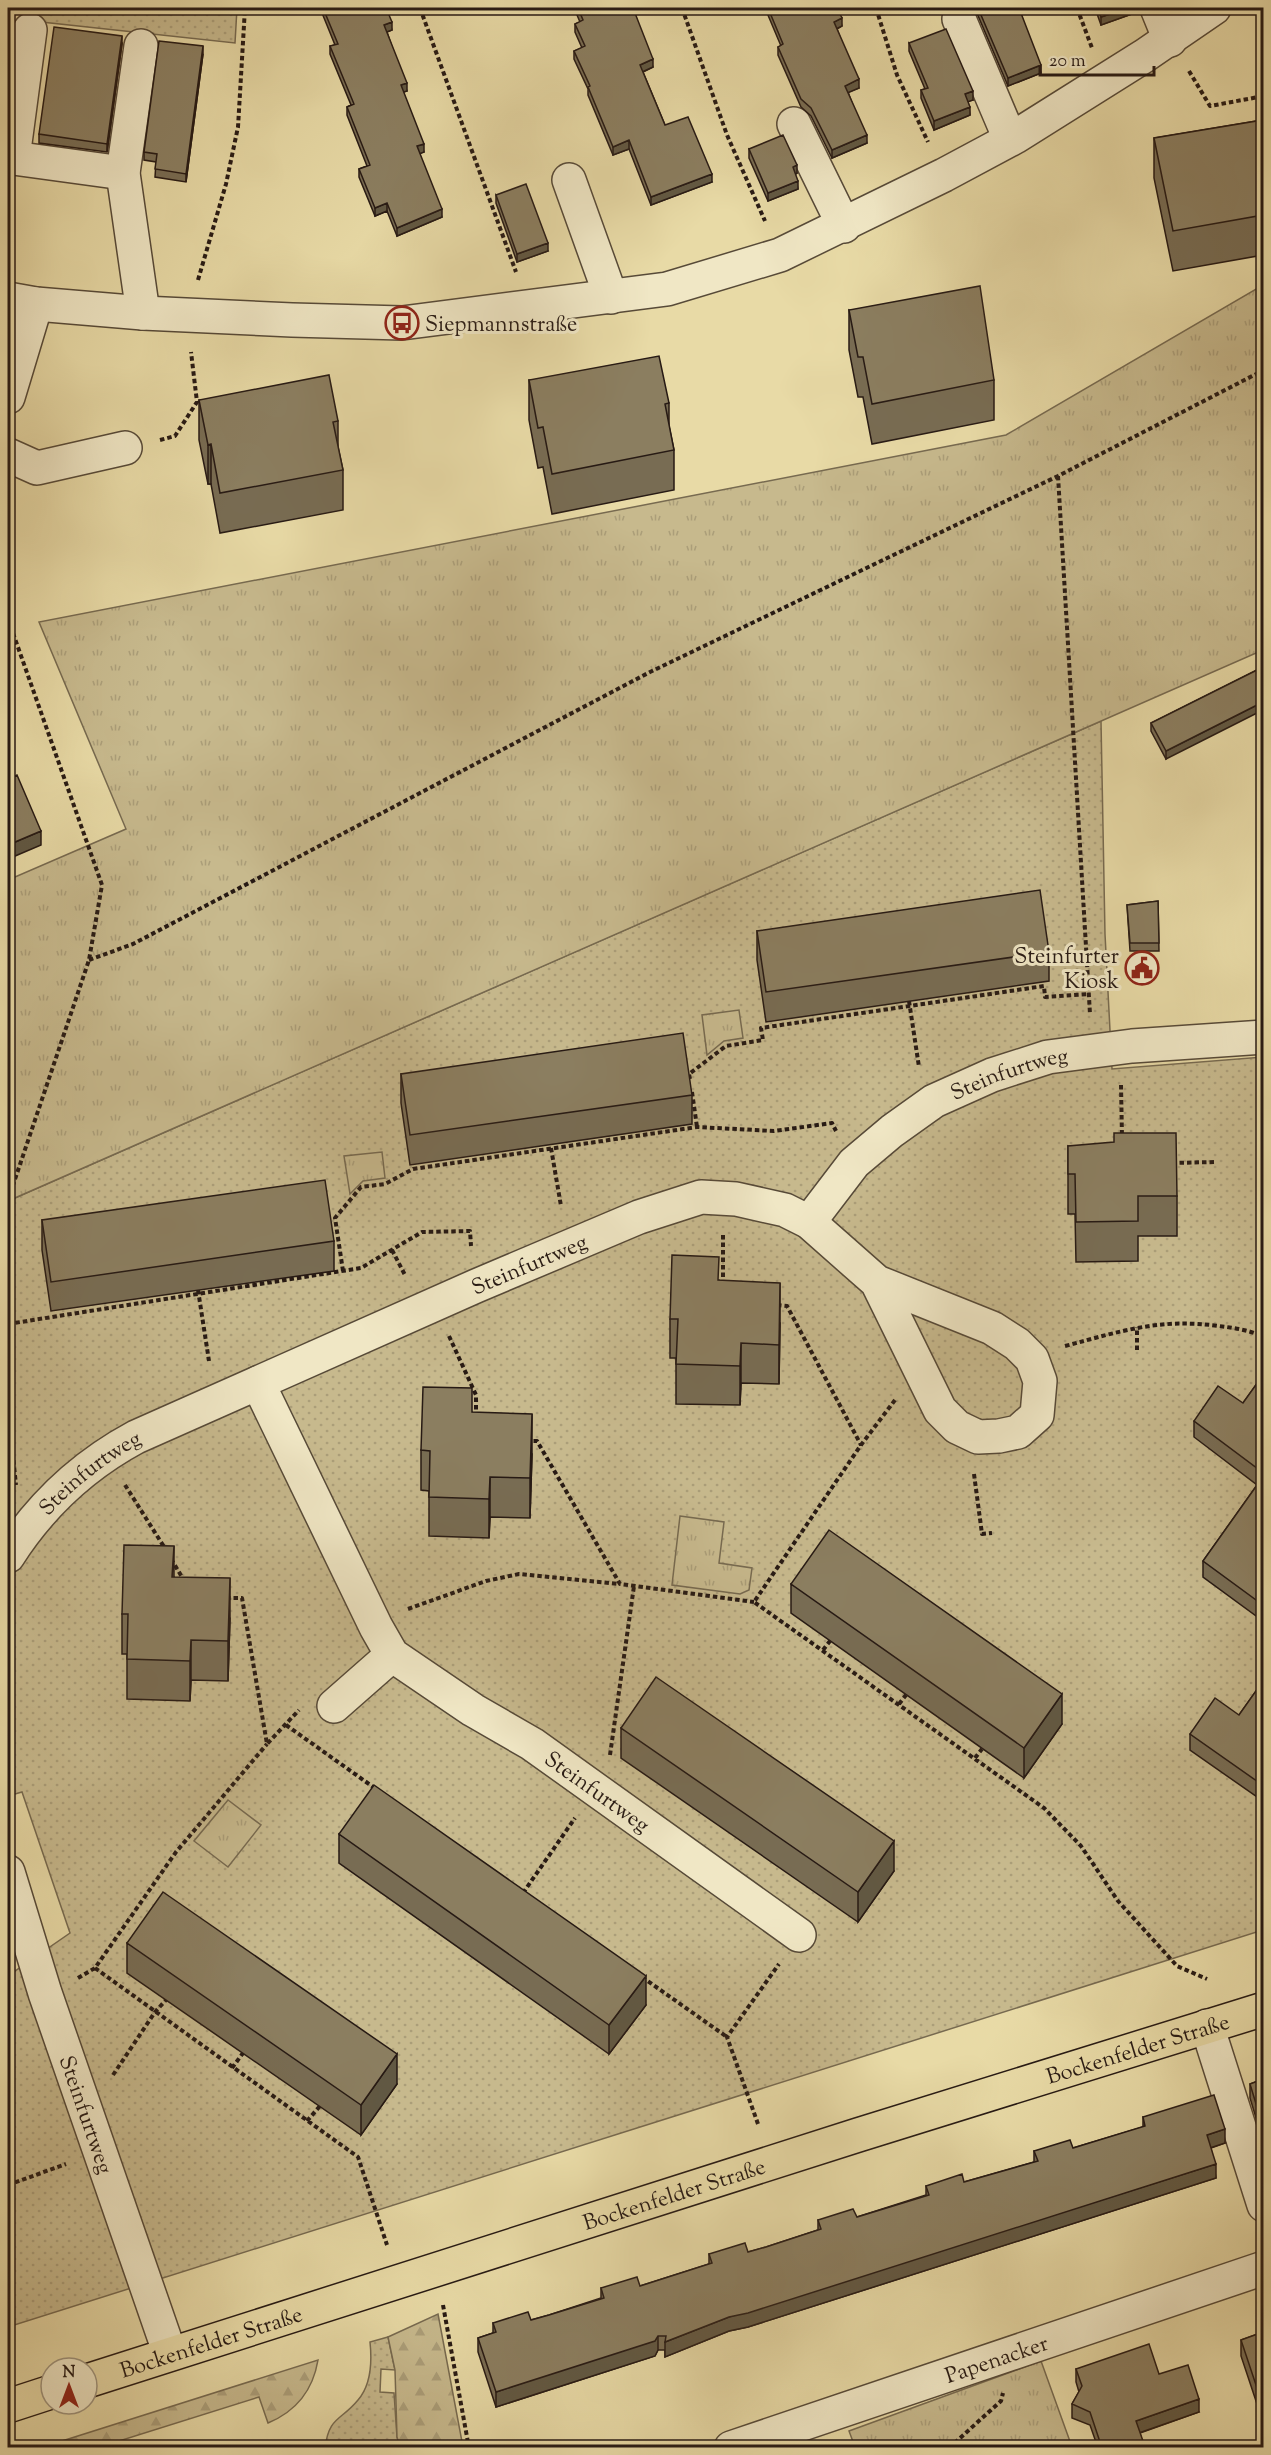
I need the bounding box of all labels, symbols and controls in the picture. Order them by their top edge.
scale bar [1040,39,1154,77]
text: 20 m [1049,49,1086,75]
bus stop icon: Siepmannstraße [384,305,420,341]
place label: Siepmannstraße [425,310,577,342]
place label: Steinfurter Kiosk [1014,942,1119,999]
public building icon: Steinfurter Kiosk [1124,950,1160,986]
street label: Steinfurtweg [946,1042,1070,1111]
street label: Steinfurtweg [467,1228,593,1305]
street label: Steinfurtweg [33,1424,148,1524]
street label: Steinfurtweg [537,1745,655,1842]
street label: Bockenfelder Straße [1043,2008,1234,2095]
street label: Steinfurtweg [49,2052,120,2179]
street label: Bockenfelder Straße [579,2152,770,2241]
street label: Bockenfelder Straße [116,2300,307,2389]
street label: Papenacker [941,2329,1053,2394]
north arrow [39,2356,99,2416]
text: N [63,2362,76,2385]

